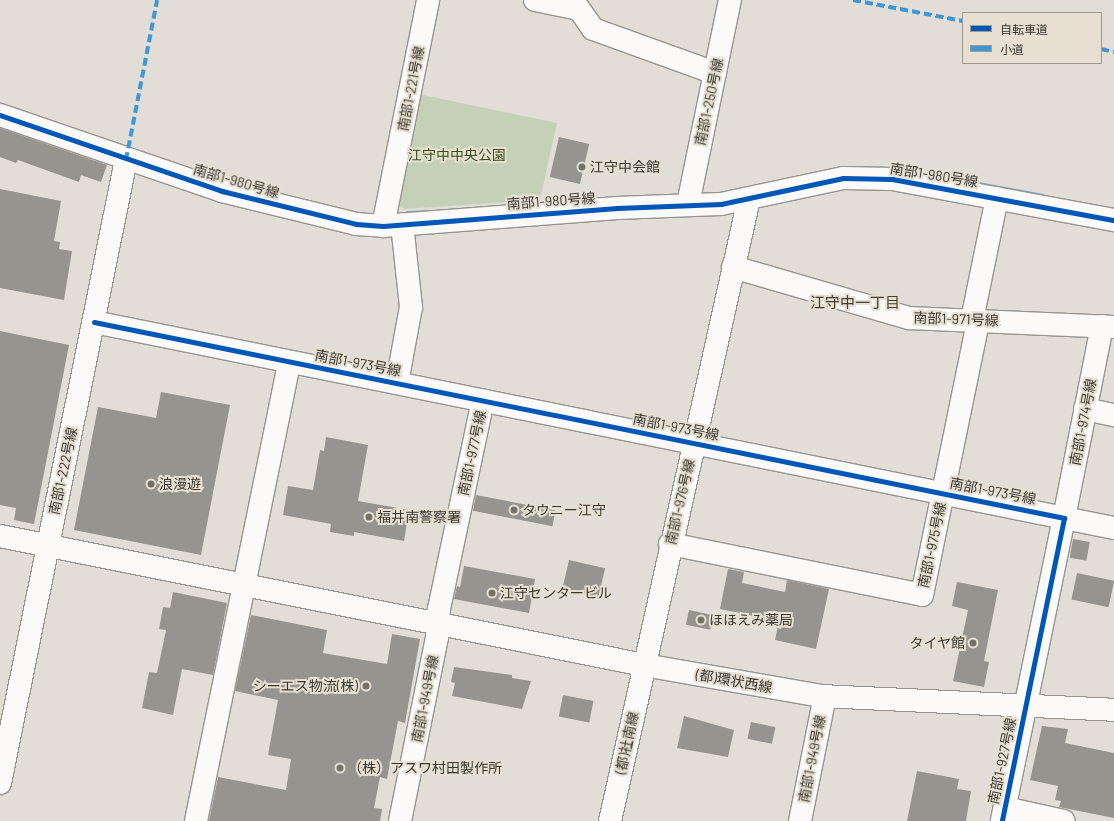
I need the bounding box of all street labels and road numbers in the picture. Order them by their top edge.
street label: 南部1-221号線 [395,45,427,133]
street label: 南部1-250号線 [692,57,726,147]
street label: 南部1-980号線 [889,160,979,190]
street label: 南部1-980号線 [191,161,281,201]
street label: 南部1-980号線 [506,190,596,212]
street label: 南部1-971号線 [913,309,999,329]
street label: 南部1-973号線 [313,346,403,380]
street label: 南部1-974号線 [1066,377,1100,467]
street label: 南部1-977号線 [455,409,489,497]
street label: 南部1-973号線 [631,410,721,444]
street label: 南部1-222号線 [46,426,80,516]
street label: 南部1-976号線 [662,457,698,547]
street label: 南部1-973号線 [948,474,1038,508]
street label: 南部1-975号線 [915,500,949,590]
street label: 南部1-949号線 [408,654,442,744]
street label: (都)環状西線 [694,666,774,696]
street label: (都)社南線 [612,710,642,776]
street label: 南部1-949号線 [795,714,829,804]
street label: 南部1-927号線 [985,716,1019,806]

